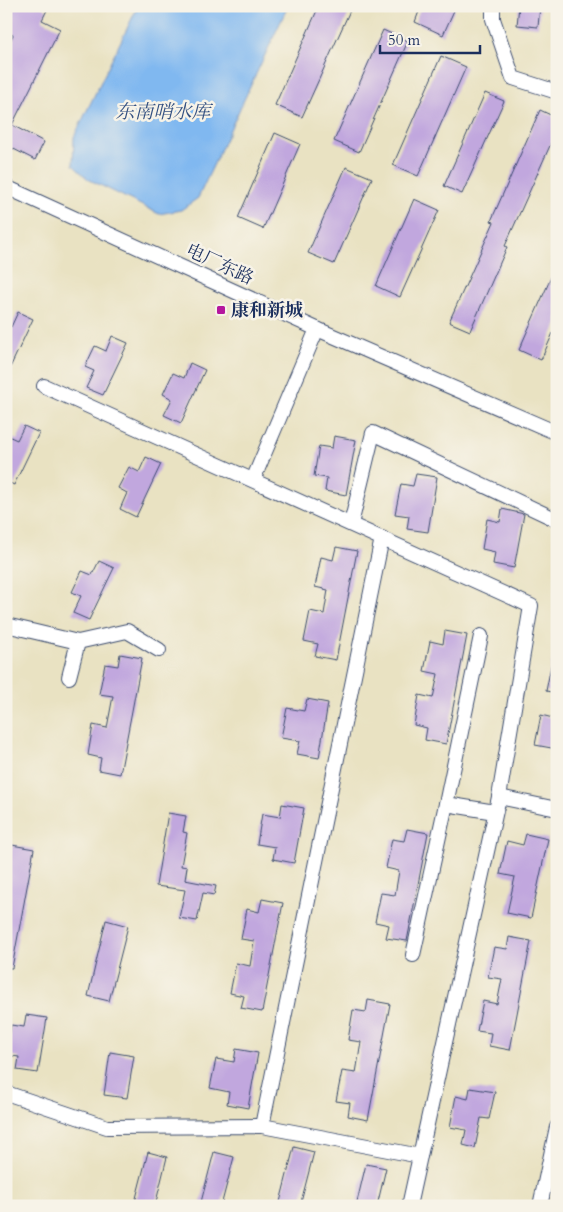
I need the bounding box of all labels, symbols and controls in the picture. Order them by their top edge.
scale bar [380,22,480,54]
text: 50 m [388,30,420,50]
water label: 东南哨水库 [115,99,213,125]
street label: 电厂东路 [182,238,258,291]
place label: 康和新城 [231,298,303,323]
marker: 康和新城 [215,304,227,316]

